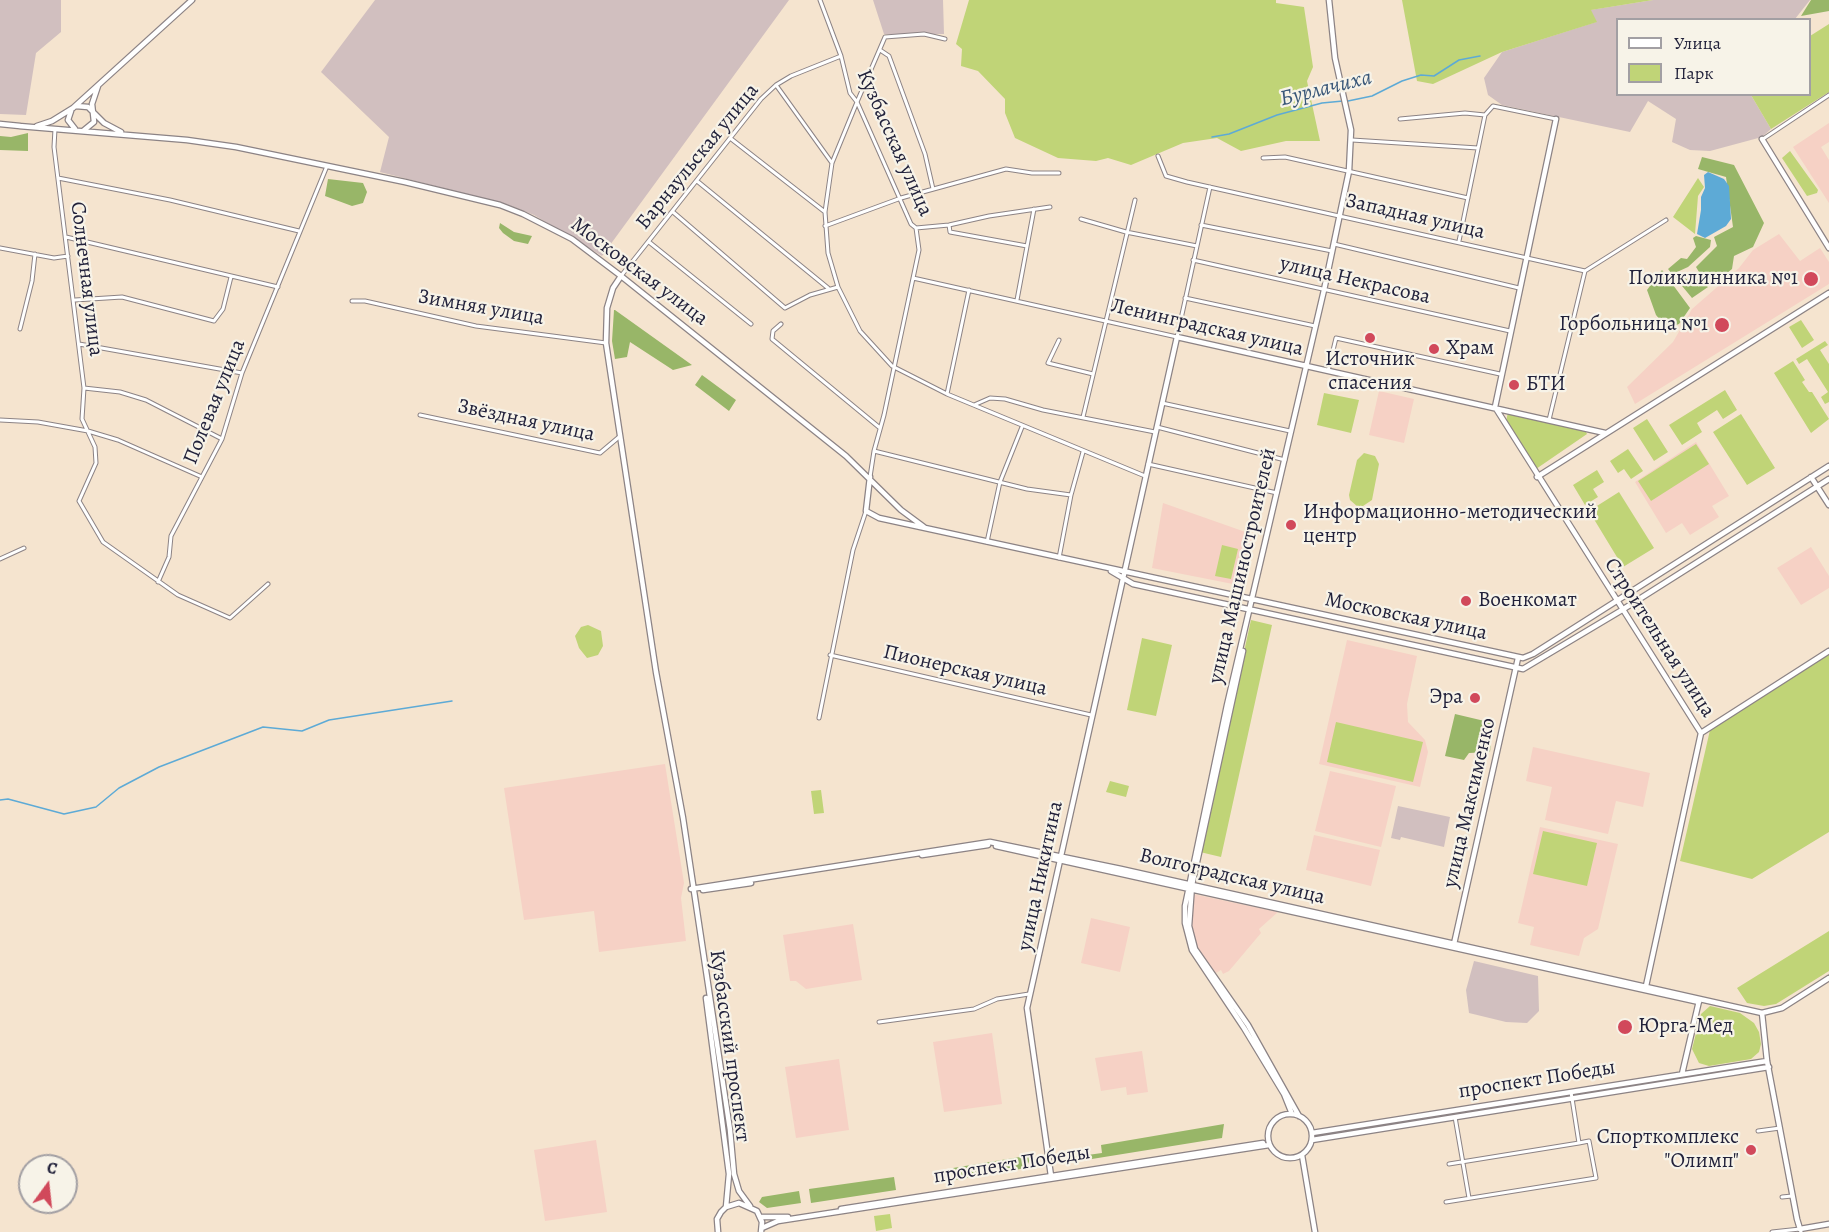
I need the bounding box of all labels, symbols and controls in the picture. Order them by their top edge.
legend [1616,18,1811,96]
text: Улица [1674,31,1721,55]
text: Парк [1674,61,1714,85]
water label: Бурлачиха [1277,65,1375,113]
street label: Кузбасская улица [850,66,938,220]
street label: Барнаульская улица [631,79,765,235]
street label: Западная улица [1343,189,1487,245]
street label: Солнечная улица [64,200,108,358]
street label: Московская улица [565,212,713,332]
street label: улица Некрасова [1277,251,1433,311]
place label: Поликлинника №1 [1628,266,1798,292]
marker: Поликлинника №1 [1802,270,1820,288]
street label: Зимняя улица [416,285,546,331]
street label: Ленинградская улица [1108,294,1306,362]
place label: Горбольница №1 [1559,312,1708,338]
marker: Горбольница №1 [1713,316,1731,334]
marker: Источник спасения [1363,331,1377,345]
street label: Полевая улица [178,336,252,468]
place label: Храм [1446,336,1494,362]
marker: Храм [1427,342,1441,356]
place label: Источник спасения [1325,347,1415,397]
place label: БТИ [1526,372,1566,398]
marker: БТИ [1507,378,1521,392]
street label: Звёздная улица [455,394,597,448]
street label: улица Машиностроителей [1204,446,1282,686]
place label: Информационно-методический центр [1303,500,1597,550]
marker: Информационно-методический центр [1284,518,1298,532]
street label: Строительная улица [1598,554,1720,722]
street label: Московская улица [1323,587,1489,647]
place label: Военкомат [1478,588,1577,614]
marker: Военкомат [1459,594,1473,608]
street label: Пионерская улица [880,640,1050,702]
place label: Эра [1429,685,1463,711]
marker: Эра [1468,691,1482,705]
street label: улица Максименко [1438,715,1502,891]
street label: улица Никитина [1013,799,1069,953]
street label: Волгоградская улица [1137,843,1327,911]
street label: Кузбасский проспект [703,948,755,1144]
place label: Юрга-Мед [1638,1014,1733,1040]
marker: Юрга-Мед [1616,1018,1634,1036]
street label: проспект Победы [1457,1055,1617,1105]
place label: Спорткомплекс "Олимп" [1597,1125,1739,1175]
street label: проспект Победы [932,1140,1092,1190]
marker: Спорткомплекс "Олимп" [1744,1143,1758,1157]
north arrow [18,1154,78,1214]
text: С [45,1157,60,1180]

